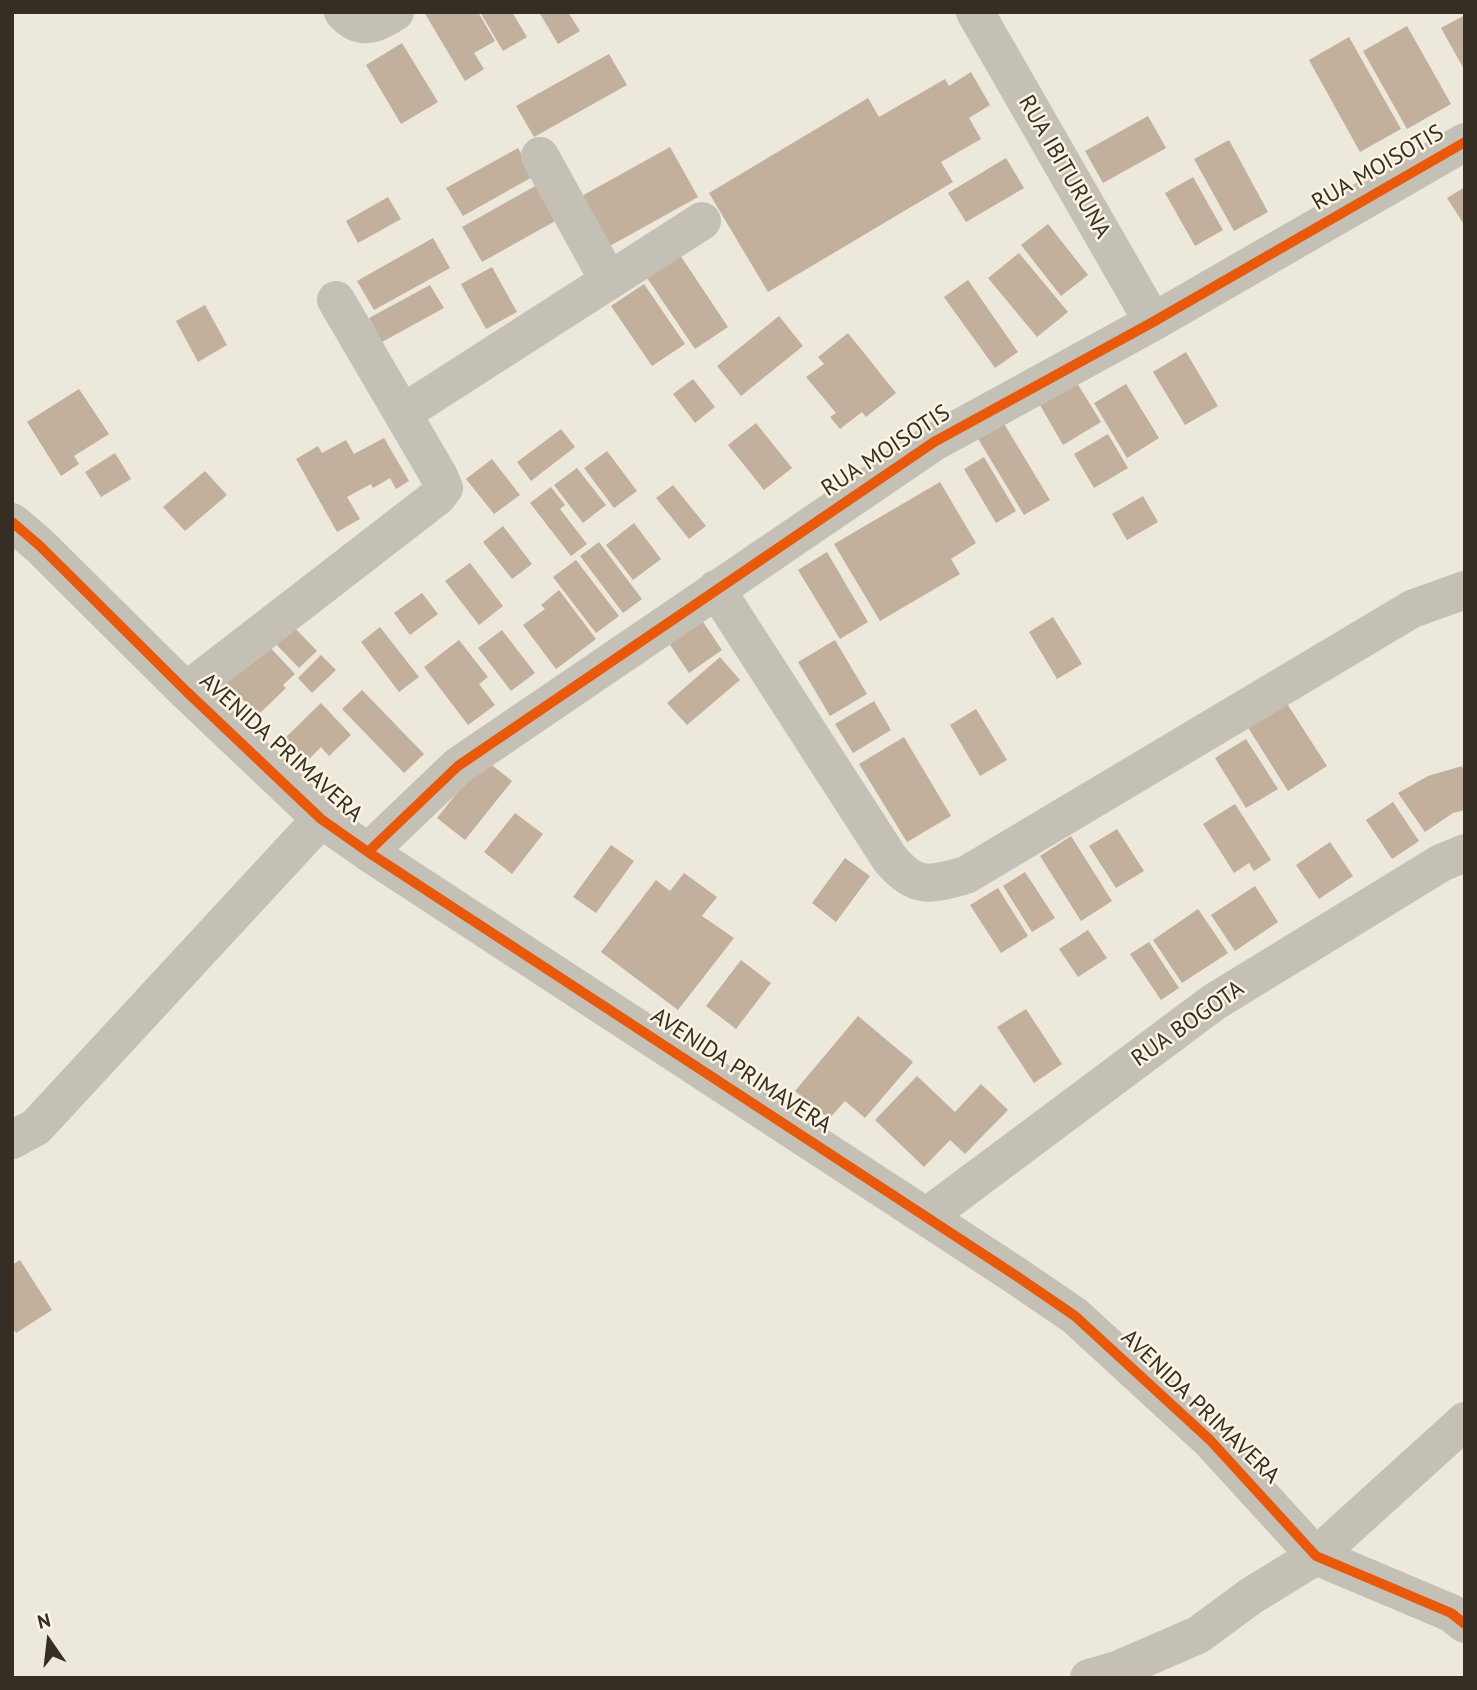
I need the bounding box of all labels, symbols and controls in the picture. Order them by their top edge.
street label: RUA IBITURUNA [1012,91,1116,243]
street label: RUA MOISOTIS [1307,119,1449,217]
street label: RUA MOISOTIS [817,399,955,503]
street label: AVENIDA PRIMAVERA [194,668,368,828]
street label: RUA BOGOTA [1127,975,1249,1073]
street label: AVENIDA PRIMAVERA [645,1002,837,1140]
street label: AVENIDA PRIMAVERA [1115,1324,1285,1490]
north arrow [14,1606,84,1676]
text: N [35,1607,53,1634]

